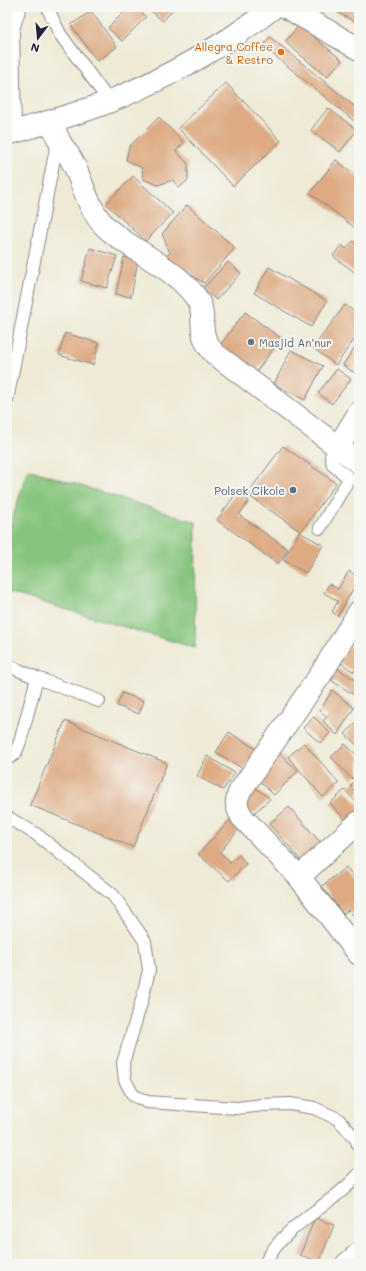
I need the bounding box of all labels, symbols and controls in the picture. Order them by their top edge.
north arrow [18,18,58,58]
place label: Allegra Coffee & Restro [194,39,273,67]
text: N [29,40,41,56]
marker: Allegra Coffee & Restro [276,47,286,57]
place label: Masjid An’nur [259,335,332,350]
marker: Masjid An’nur [246,337,256,347]
place label: Polsek Cikole [214,483,285,498]
marker: Polsek Cikole [288,485,298,495]

